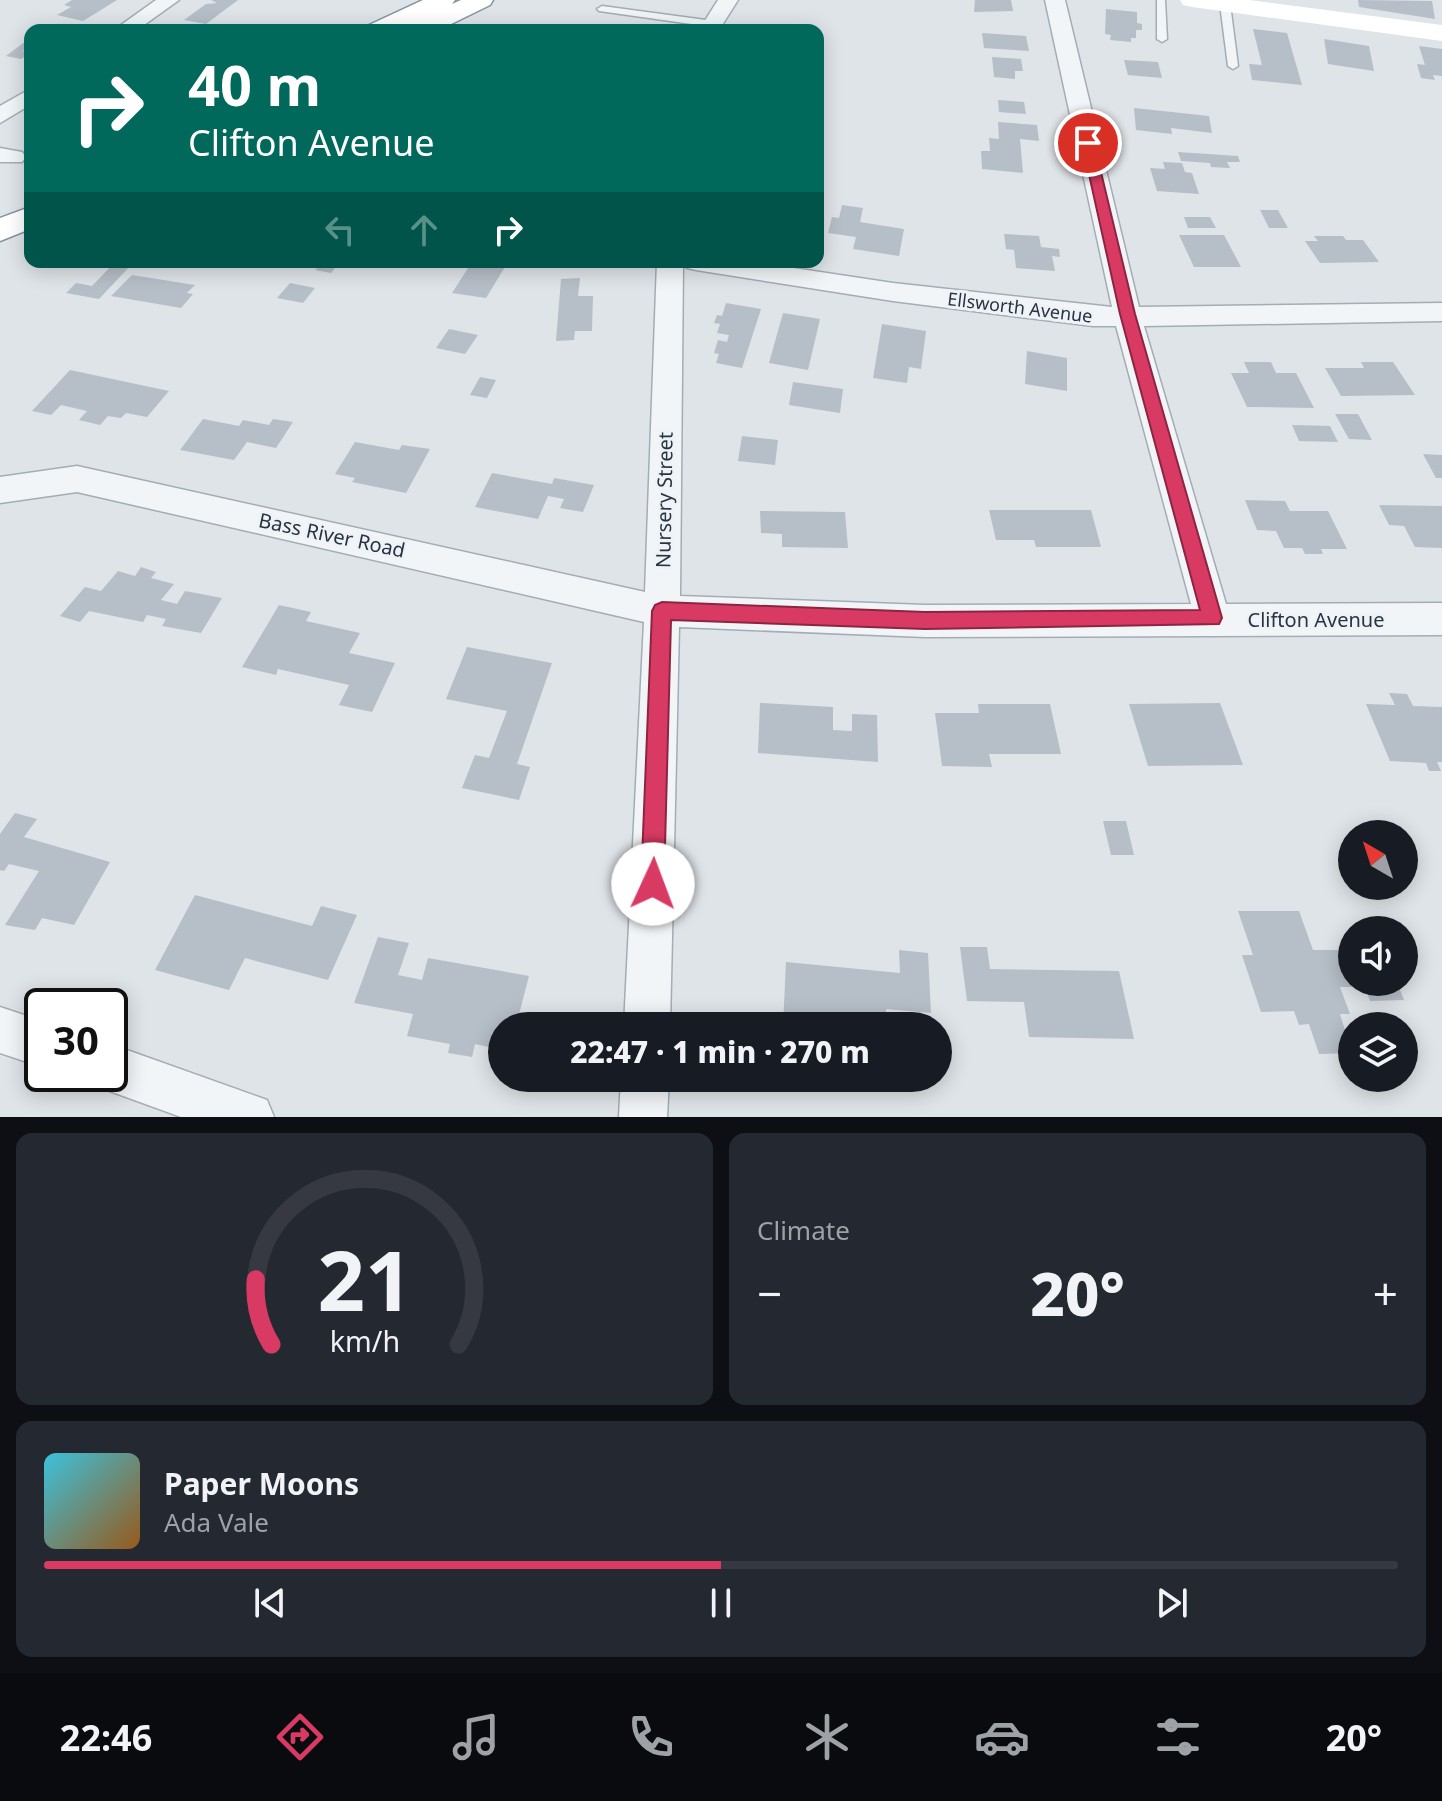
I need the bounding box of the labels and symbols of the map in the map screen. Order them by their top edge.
pin [1054,109,1122,177]
street label: Ellsworth Avenue [946,286,1094,328]
street label: Nursery Street [649,432,679,568]
street label: Bass River Road [256,506,408,564]
street label: Clifton Avenue [1248,606,1384,633]
north arrow [1338,820,1418,900]
position arrow [611,842,695,926]
speed limit sign: 30 [24,988,128,1092]

